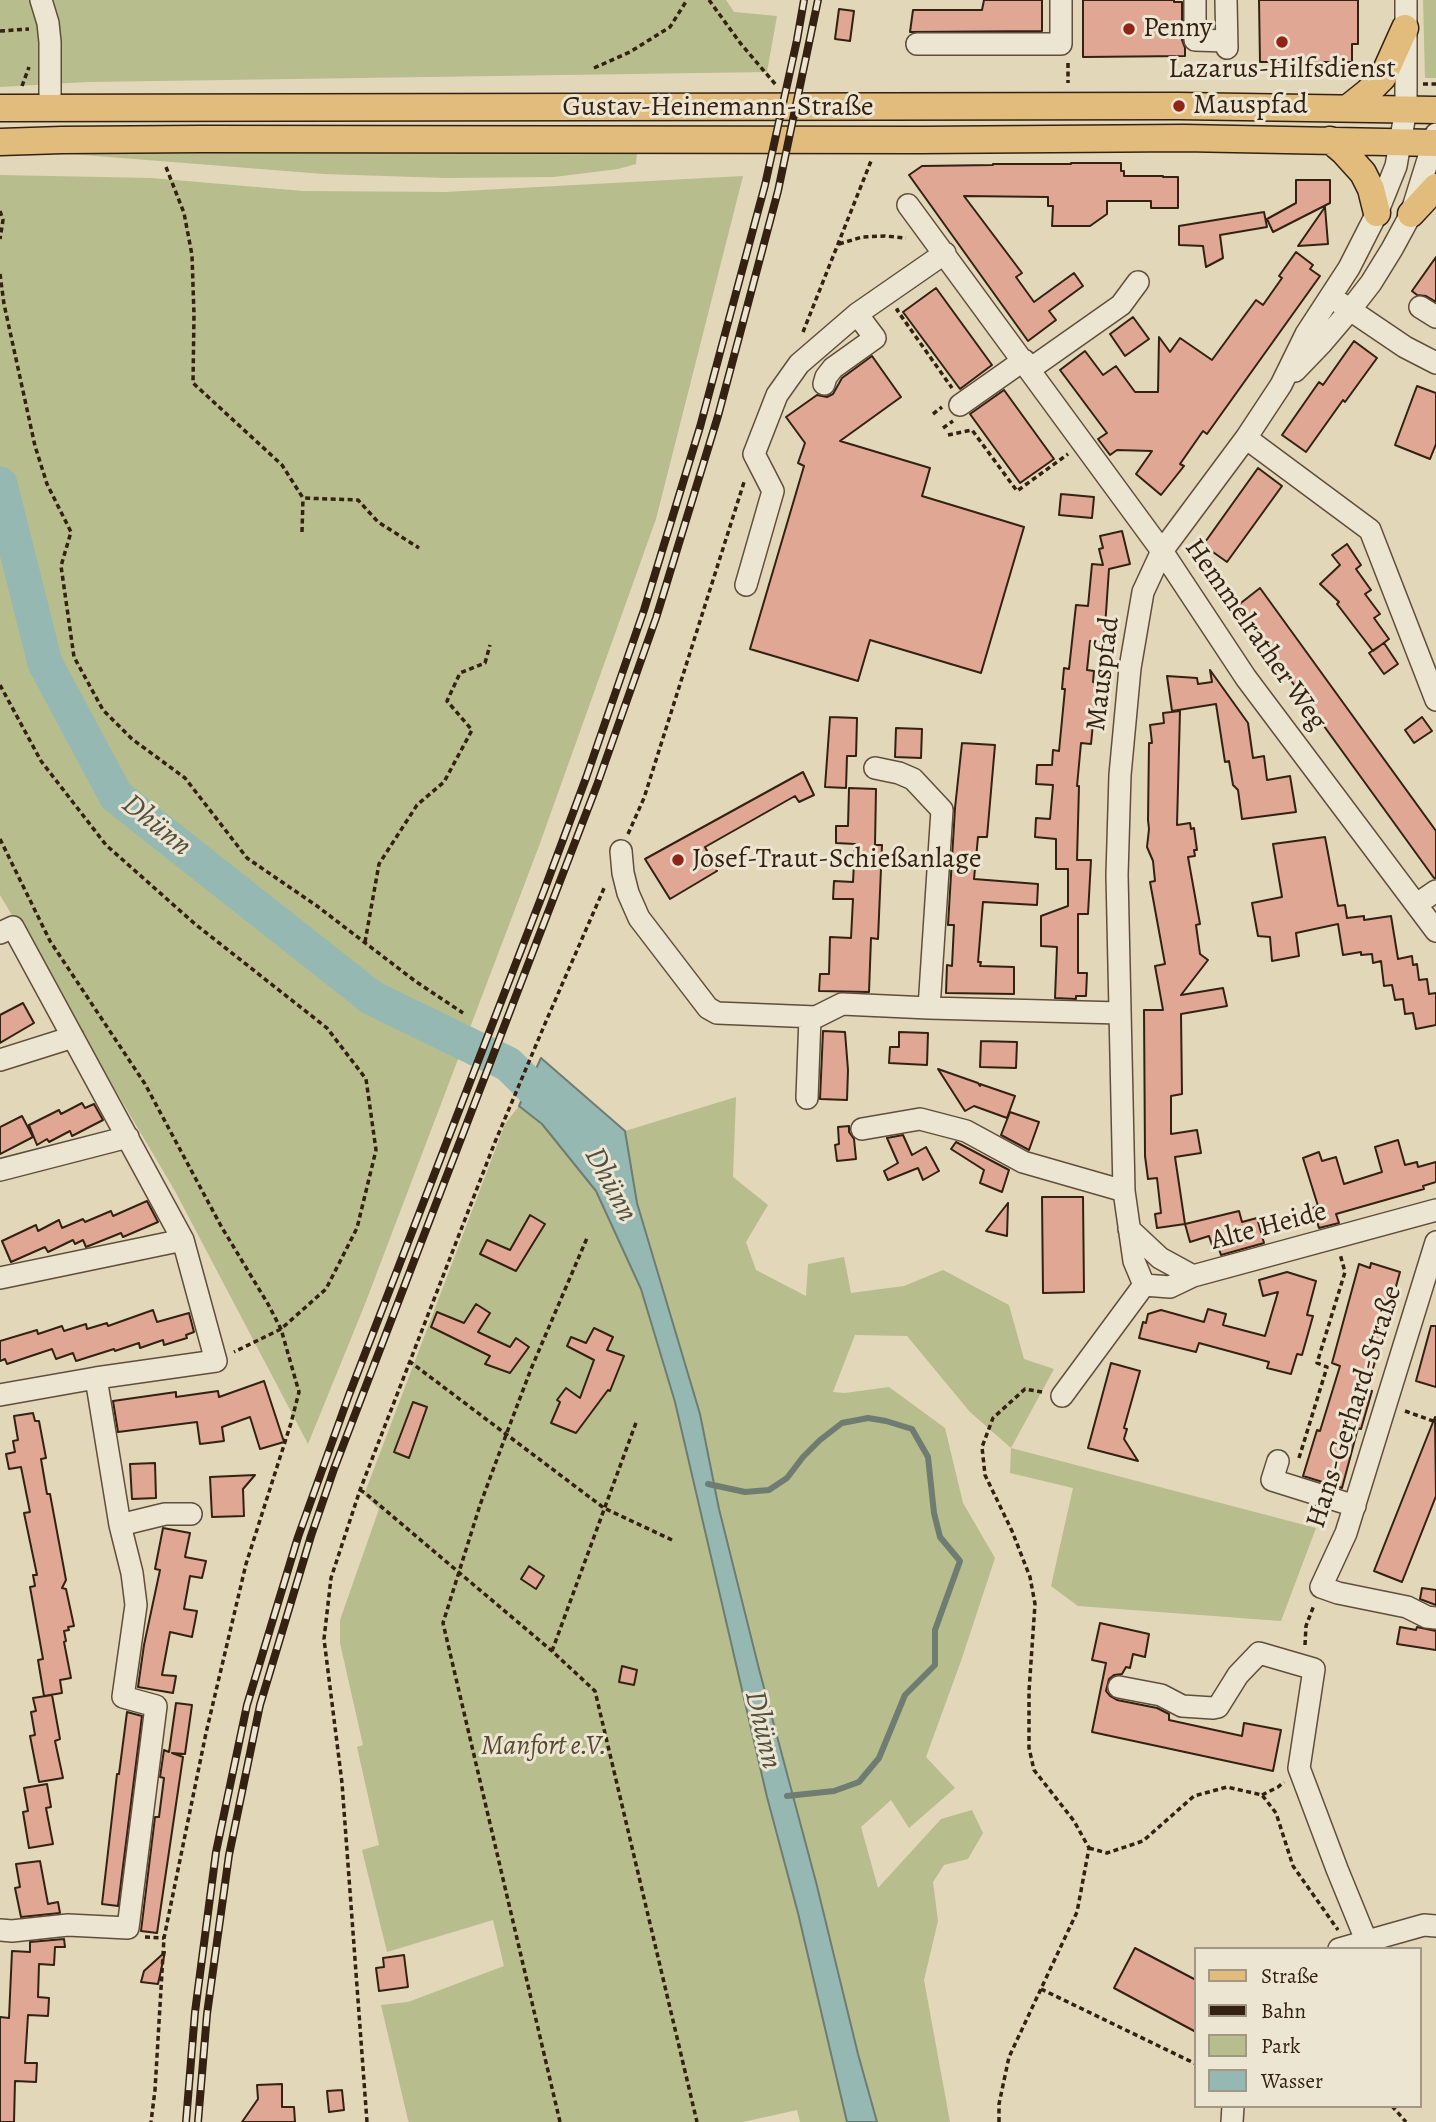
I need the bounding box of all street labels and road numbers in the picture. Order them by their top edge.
street label: Gustav-Heinemann-Straße [563,91,873,125]
street label: Hemmelrather Weg [1176,533,1334,737]
street label: Mauspfad [1080,615,1128,733]
street label: Alte Heide [1207,1195,1331,1259]
street label: Hans-Gerhard-Straße [1300,1281,1410,1533]

